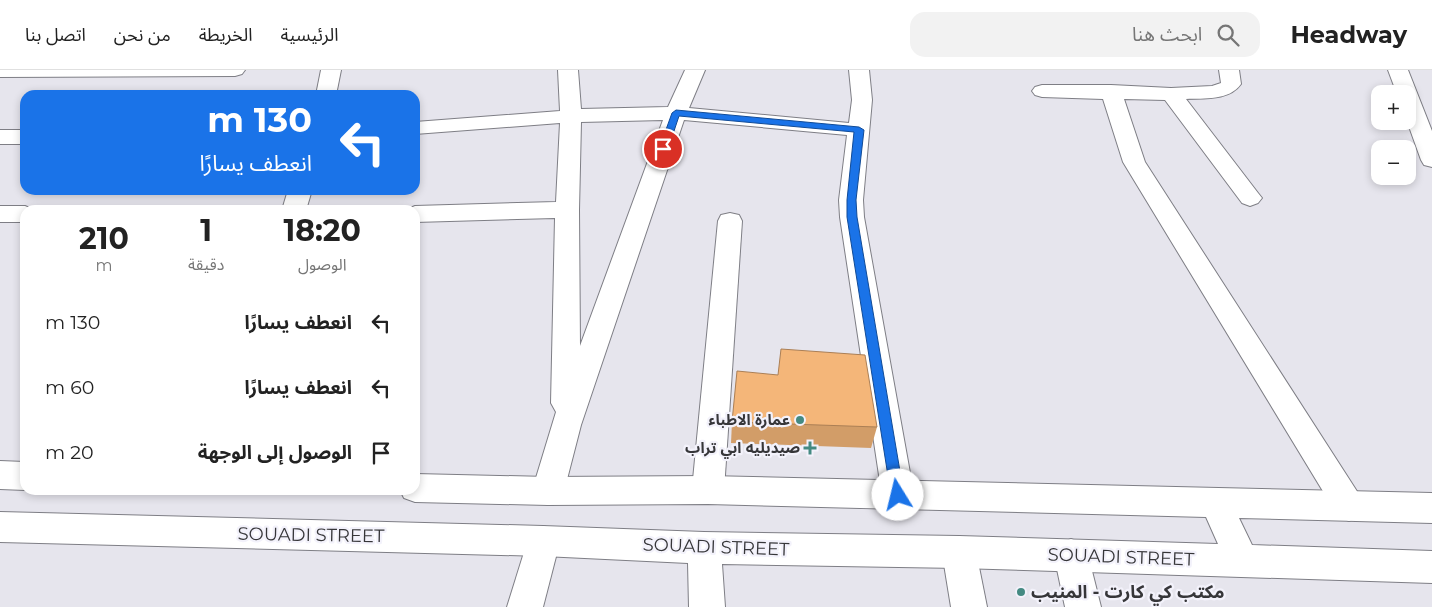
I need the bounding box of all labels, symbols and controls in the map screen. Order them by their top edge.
search box [910,12,1260,57]
text: Headway [1290,20,1407,49]
icon: search [1214,21,1242,49]
text: ابحث هنا [1132,23,1202,46]
text: اتصل بنا [25,24,86,46]
text: من نحن [114,24,171,46]
text: الخريطة [199,24,253,46]
text: الرئيسية [281,24,338,46]
map controls [1371,85,1416,185]
button: + [1371,85,1416,130]
text: 130 m [207,98,312,141]
icon: left [330,110,395,175]
pin [642,128,684,170]
icon: arrive [649,135,677,163]
button: − [1371,140,1416,185]
text: انعطف يسارًا [199,150,312,177]
text: 1 [200,212,212,249]
text: 18:20 [283,212,361,249]
text: 210 [79,220,129,257]
text: دقيقة [188,255,224,274]
text: الوصول [298,255,347,274]
text: m [95,256,112,275]
icon: left [367,309,395,337]
text: 130 m [45,311,100,334]
text: انعطف يسارًا [245,311,352,334]
icon: left [367,374,395,402]
text: 60 m [45,376,94,399]
text: انعطف يسارًا [245,376,352,399]
place label: عمارة الاطباء [708,410,790,429]
marker: عمارة الاطباء [794,414,806,426]
place label: صيديليه ابي تراب [685,438,800,459]
icon: arrive [367,439,395,467]
text: 20 m [45,441,94,464]
text: الوصول إلى الوجهة [198,441,352,464]
marker: صيديليه ابي تراب [804,442,816,454]
position arrow [871,468,923,520]
street label: SOUADI STREET [237,523,385,547]
street label: SOUADI STREET [642,533,790,561]
street label: SOUADI STREET [1047,543,1195,571]
place label: مكتب كي كارت - المنيب [1031,581,1224,606]
marker: مكتب كي كارت - المنيب [1015,586,1027,598]

